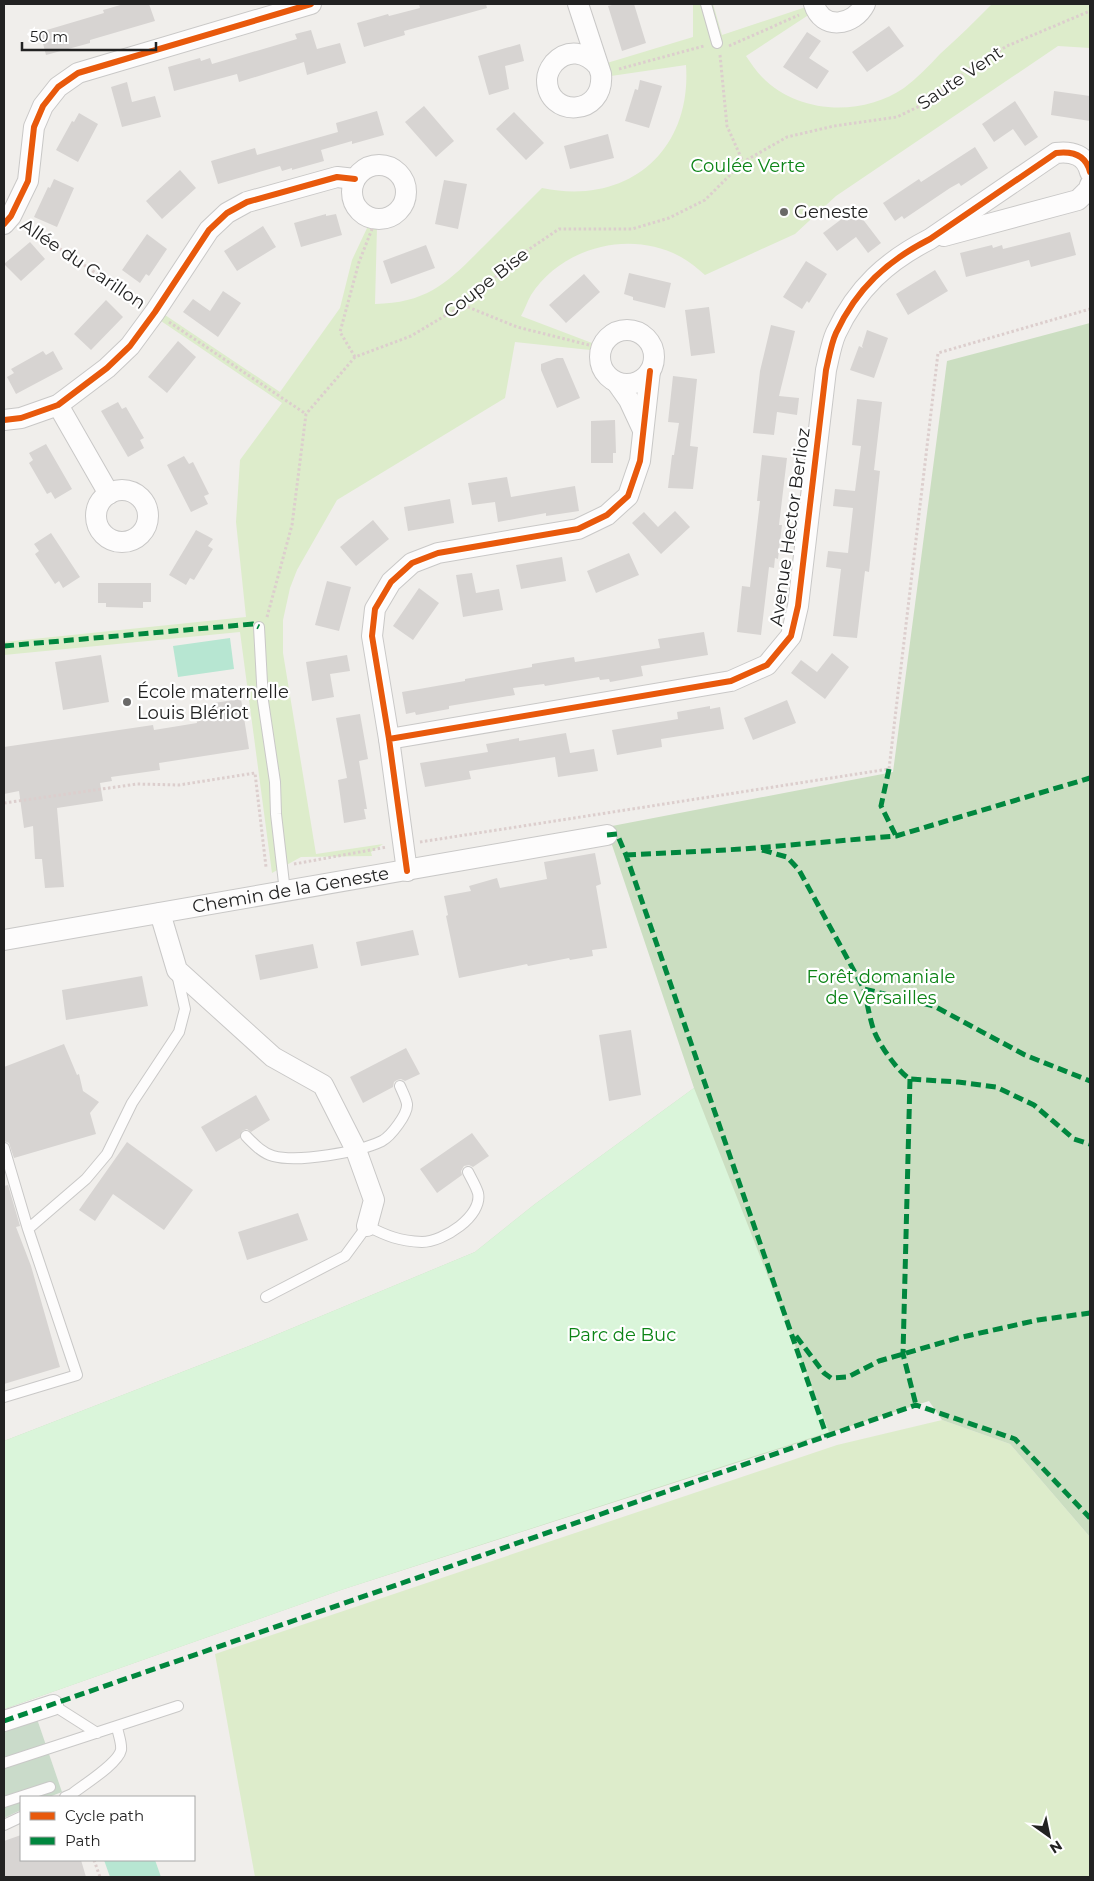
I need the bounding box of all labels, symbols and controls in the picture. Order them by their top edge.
scale bar [22,20,156,52]
text: 50 m [30,27,68,46]
street label: Saute Vent [913,41,1007,115]
park label: Coulée Verte [691,155,806,177]
place label: Geneste [794,201,869,223]
marker: Geneste [778,206,790,218]
street label: Allée du Carillon [16,214,150,314]
street label: Coupe Bise [439,243,533,323]
street label: Avenue Hector Berlioz [765,426,815,628]
place label: École maternelle Louis Blériot [137,681,289,724]
marker: École maternelle Louis Blériot [121,696,133,708]
street label: Chemin de la Geneste [191,862,391,918]
park label: Forêt domaniale de Versailles [807,966,956,1009]
park label: Parc de Buc [568,1324,676,1346]
legend [20,1796,195,1861]
text: Cycle path [65,1806,144,1825]
north arrow [1024,1811,1074,1861]
text: Path [65,1831,101,1850]
text: N [1046,1836,1066,1858]

